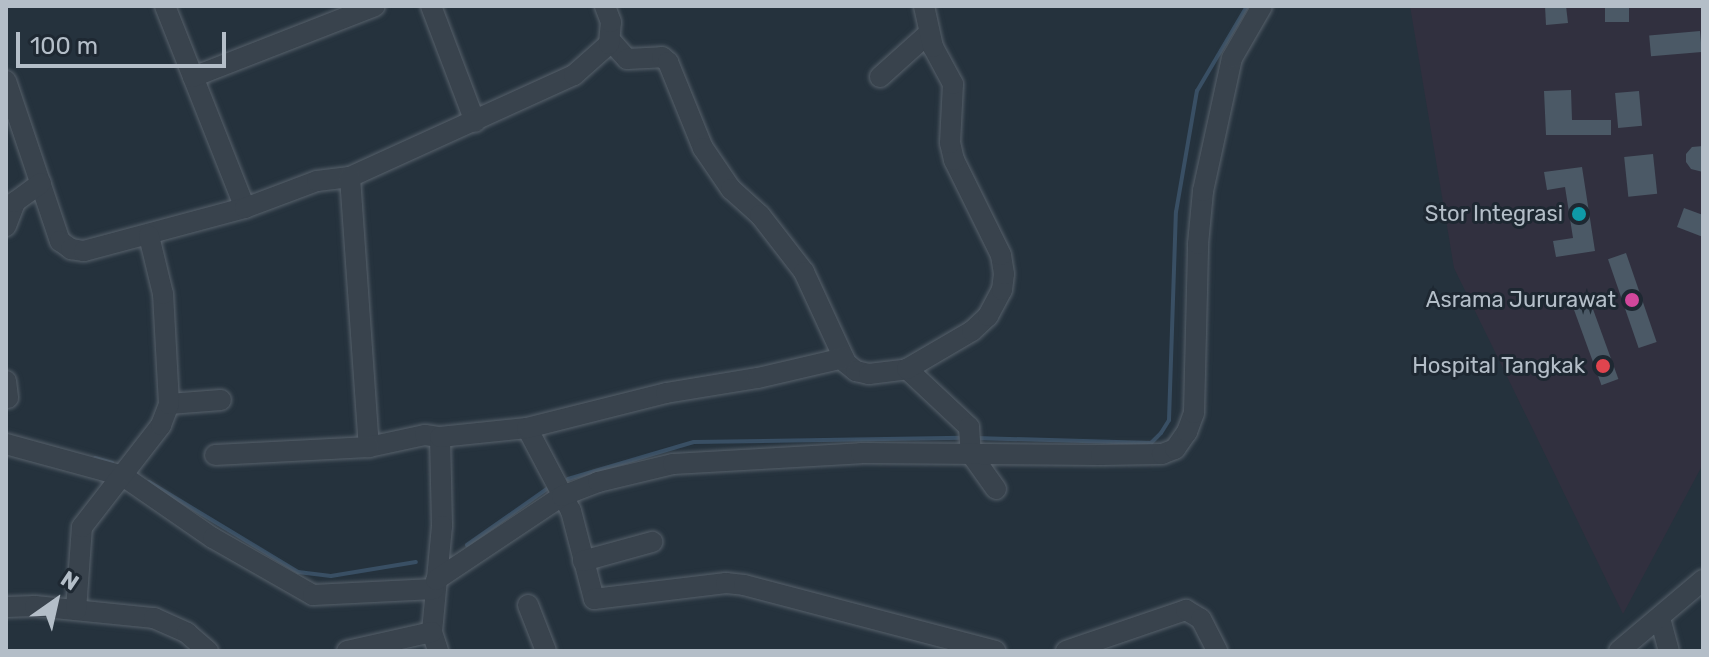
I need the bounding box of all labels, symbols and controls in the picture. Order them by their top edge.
scale bar [20,16,230,66]
text: 100 m [30,32,98,60]
place label: Stor Integrasi [1424,201,1563,227]
marker: Stor Integrasi [1570,205,1588,223]
place label: Asrama Jururawat [1426,287,1616,313]
marker: Asrama Jururawat [1623,291,1641,309]
place label: Hospital Tangkak [1412,353,1585,379]
marker: Hospital Tangkak [1592,355,1614,377]
north arrow [16,561,96,641]
text: N [56,565,84,596]

